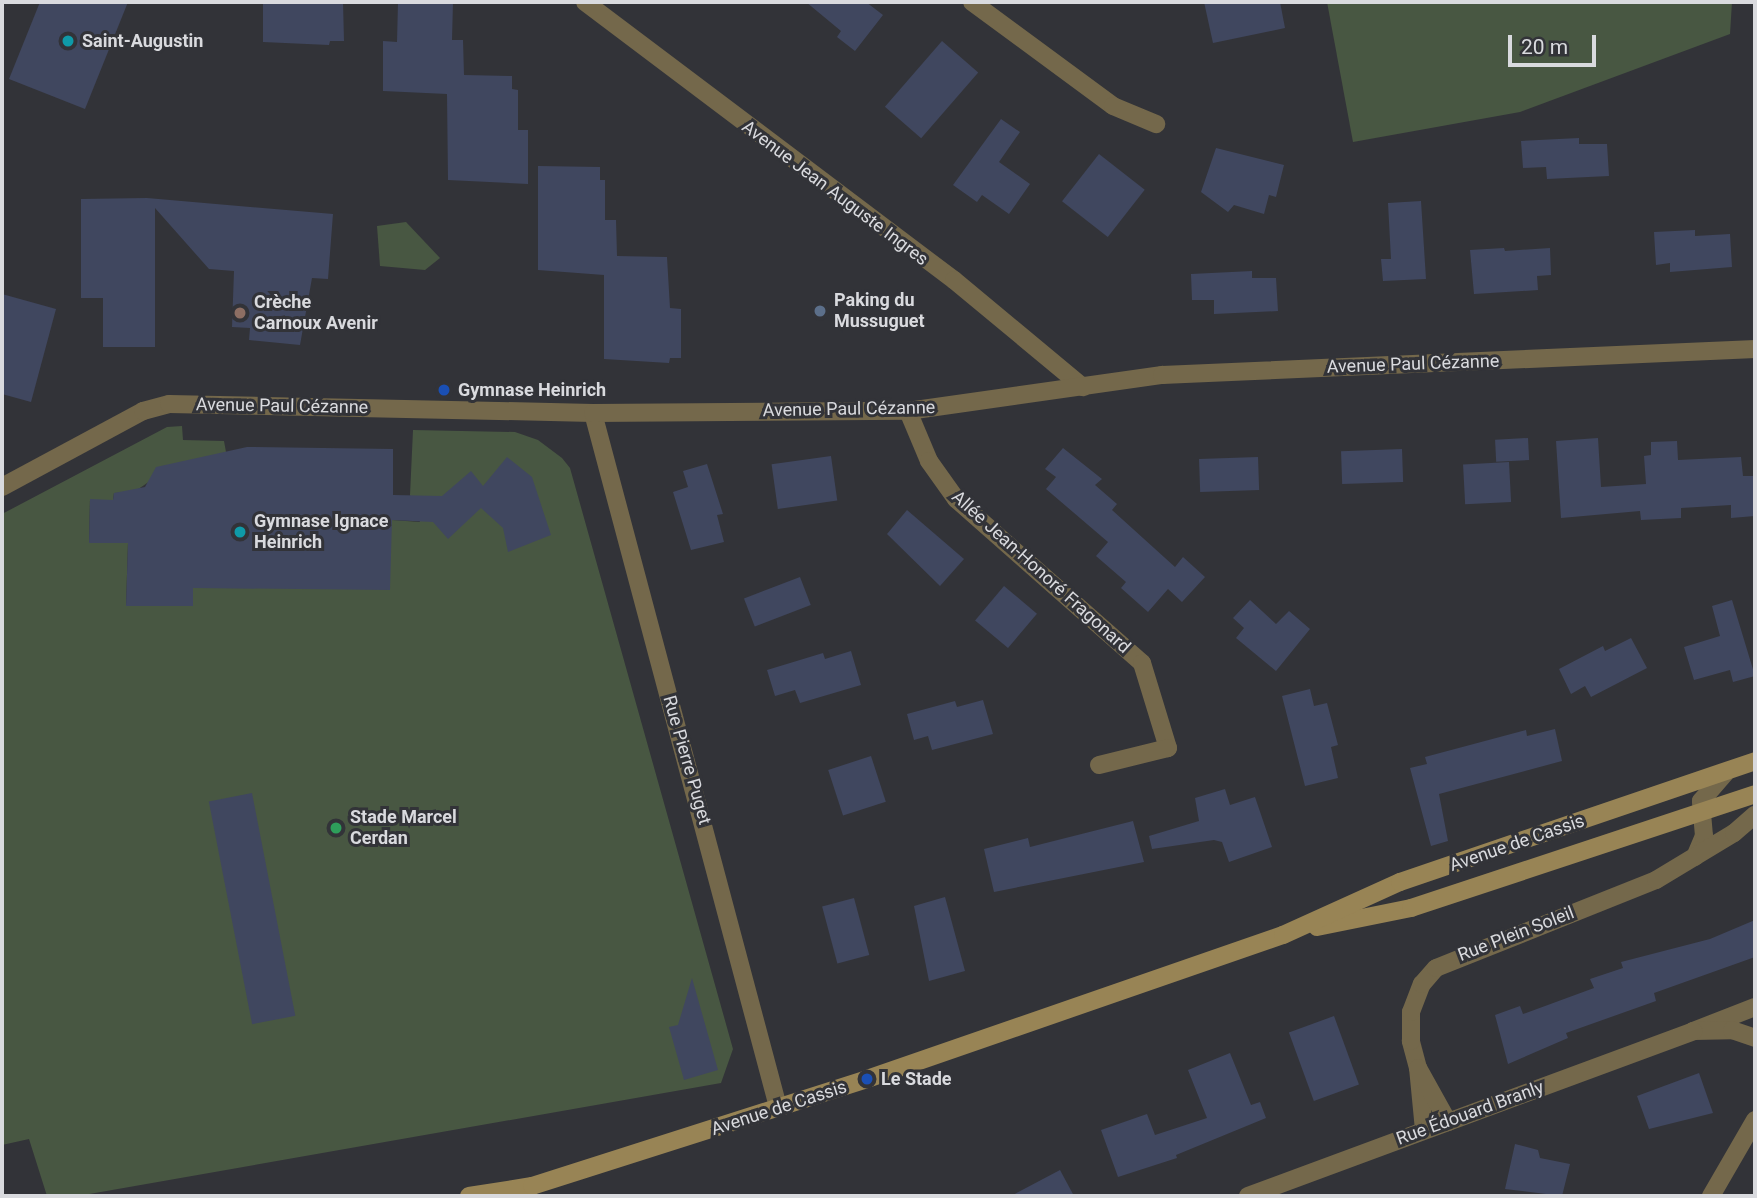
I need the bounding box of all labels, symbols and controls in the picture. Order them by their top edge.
scale bar [1512,21,1600,65]
place label: Saint-Augustin [82,30,203,52]
marker: Saint-Augustin [60,33,76,49]
text: 20 m [1521,35,1568,59]
street label: Avenue Jean Auguste Ingres [738,116,932,270]
place label: Paking du Mussuguet [834,290,925,332]
place label: Crèche Carnoux Avenir [254,292,378,334]
marker: Paking du Mussuguet [812,303,828,319]
marker: Crèche Carnoux Avenir [232,305,248,321]
street label: Avenue Paul Cézanne [1326,350,1500,378]
place label: Gymnase Heinrich [458,379,606,401]
marker: Gymnase Heinrich [436,382,452,398]
street label: Avenue Paul Cézanne [196,394,368,418]
street label: Avenue Paul Cézanne [763,397,935,421]
street label: Allée Jean-Honoré Fragonard [947,486,1135,658]
place label: Gymnase Ignace Heinrich [254,511,388,554]
marker: Gymnase Ignace Heinrich [232,524,248,540]
street label: Rue Pierre Puget [658,693,716,827]
place label: Stade Marcel Cerdan [350,807,457,850]
street label: Avenue de Cassis [1447,810,1587,876]
marker: Stade Marcel Cerdan [328,820,344,836]
street label: Rue Plein Soleil [1455,902,1577,966]
place label: Le Stade [881,1068,952,1090]
marker: Le Stade [859,1071,875,1087]
street label: Avenue de Cassis [708,1076,850,1140]
street label: Rue Édouard Branly [1393,1076,1547,1150]

